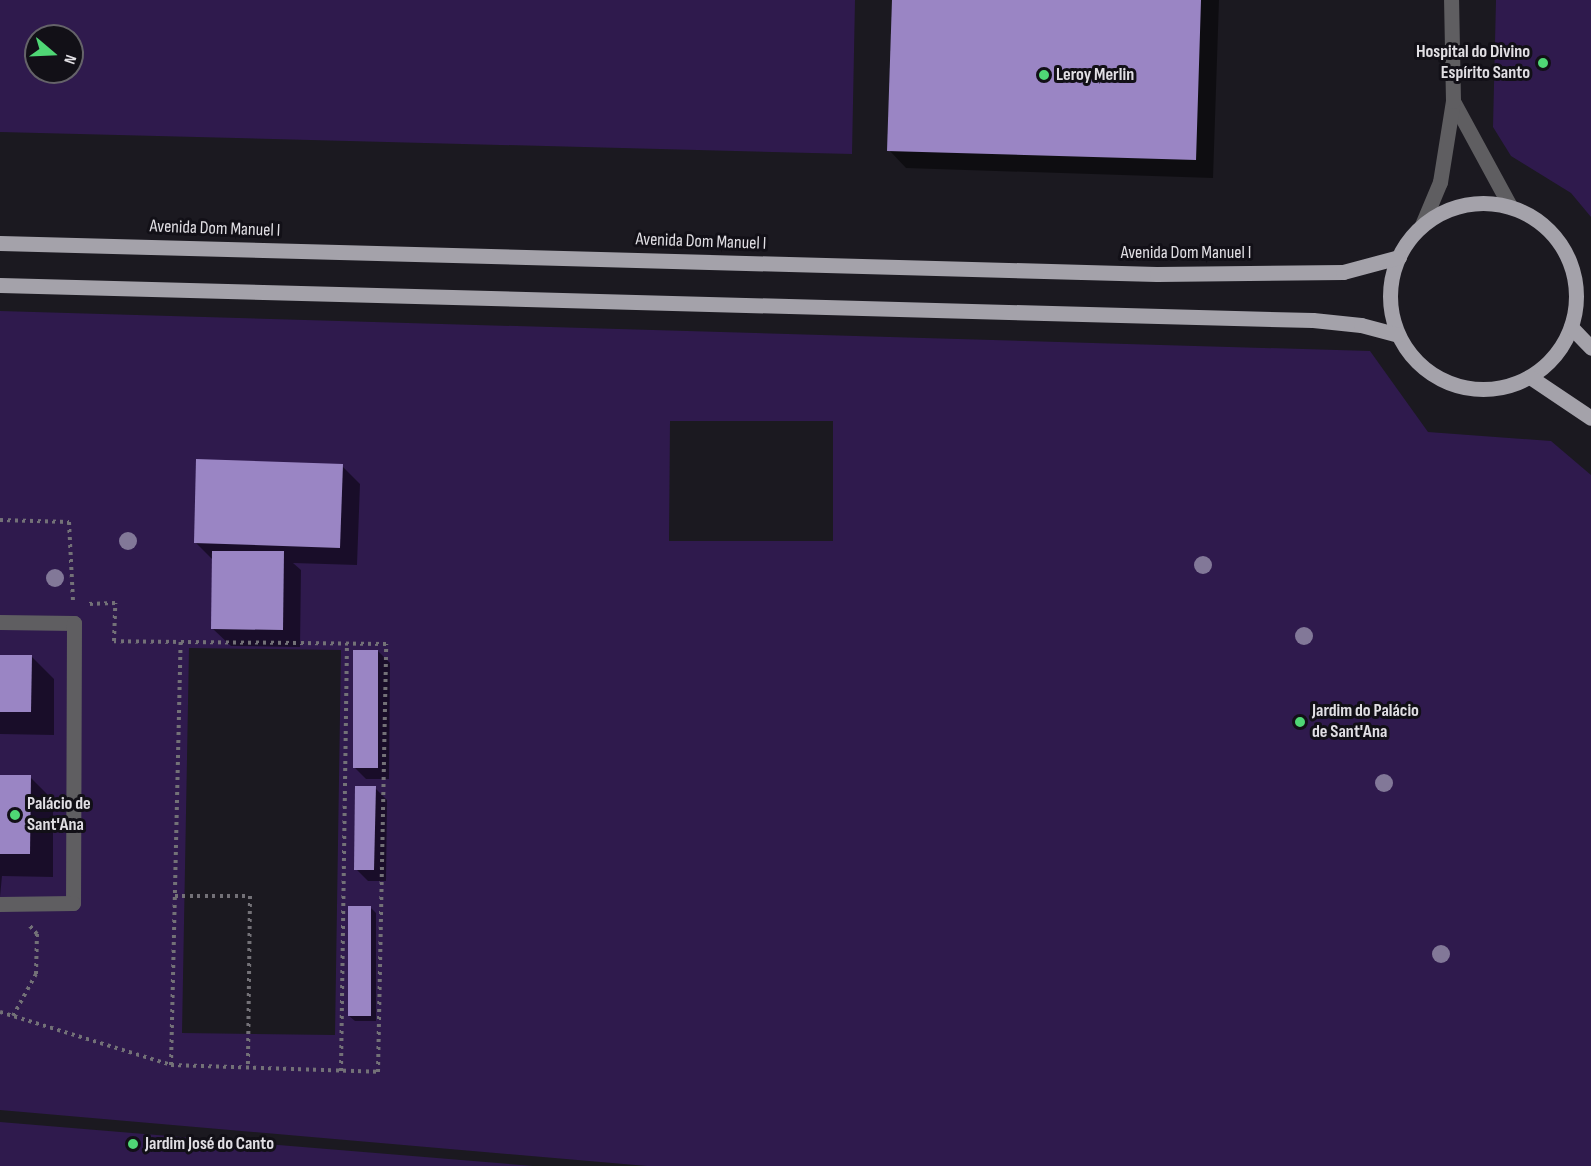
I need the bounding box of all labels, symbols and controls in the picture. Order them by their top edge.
north arrow [24,24,84,84]
place label: Hospital do Divino Espírito Santo [1416,42,1530,84]
text: N [59,52,80,66]
marker: Hospital do Divino Espírito Santo [1534,54,1552,72]
place label: Leroy Merlin [1056,64,1134,86]
marker: Leroy Merlin [1037,68,1051,82]
street label: Avenida Dom Manuel I [149,216,281,242]
street label: Avenida Dom Manuel I [635,229,767,255]
street label: Avenida Dom Manuel I [1121,242,1251,264]
place label: Jardim do Palácio de Sant'Ana [1312,701,1419,744]
marker: Jardim do Palácio de Sant'Ana [1293,715,1307,729]
place label: Palácio de Sant'Ana [27,794,91,836]
marker: Palácio de Sant'Ana [8,808,22,822]
place label: Jardim José do Canto [145,1133,274,1155]
marker: Jardim José do Canto [126,1137,140,1151]

